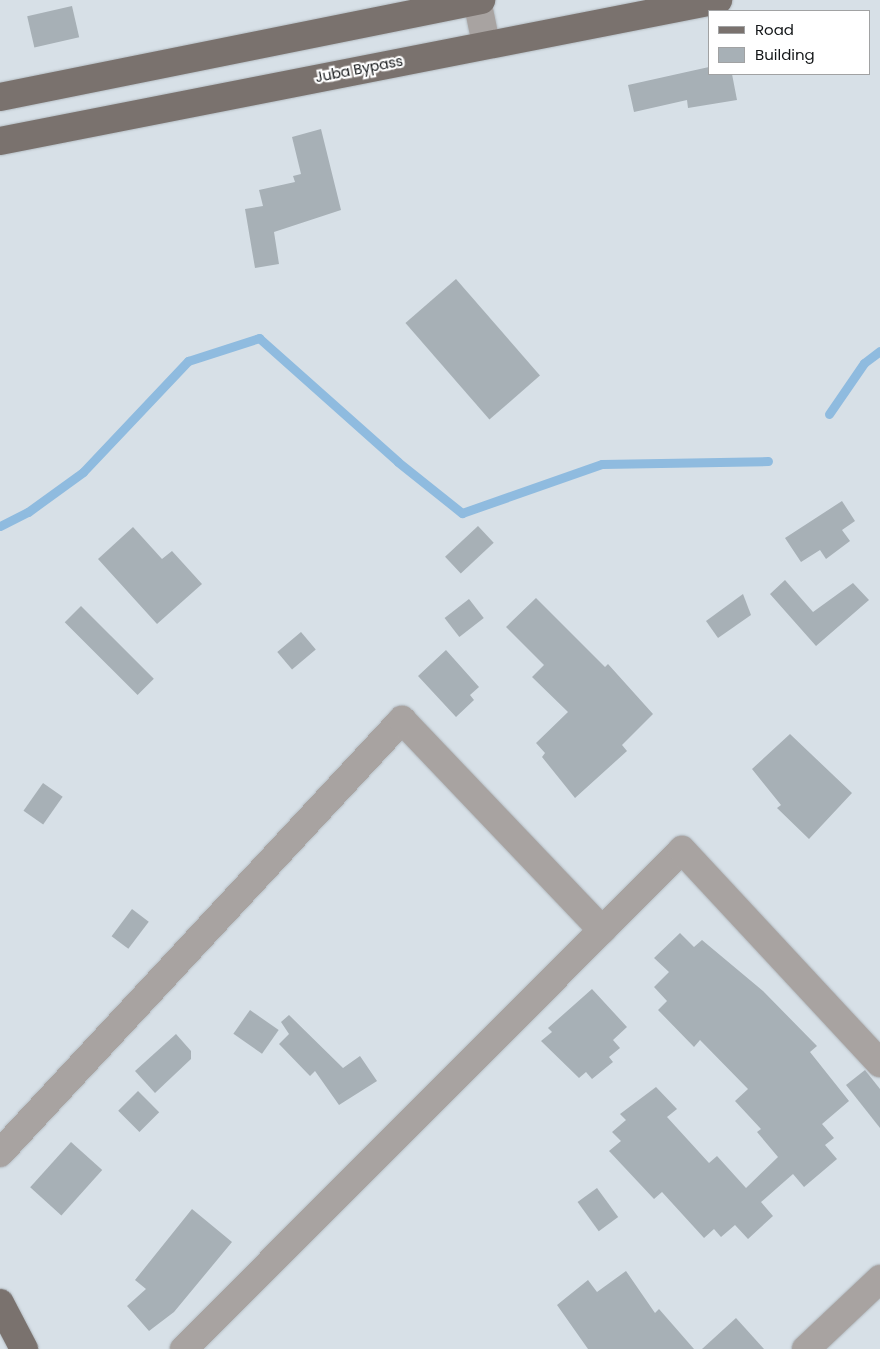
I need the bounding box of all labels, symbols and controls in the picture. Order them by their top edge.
legend [708,10,870,75]
text: Road [755,19,794,40]
text: Building [755,44,815,65]
street label: Juba Bypass [314,52,404,86]

